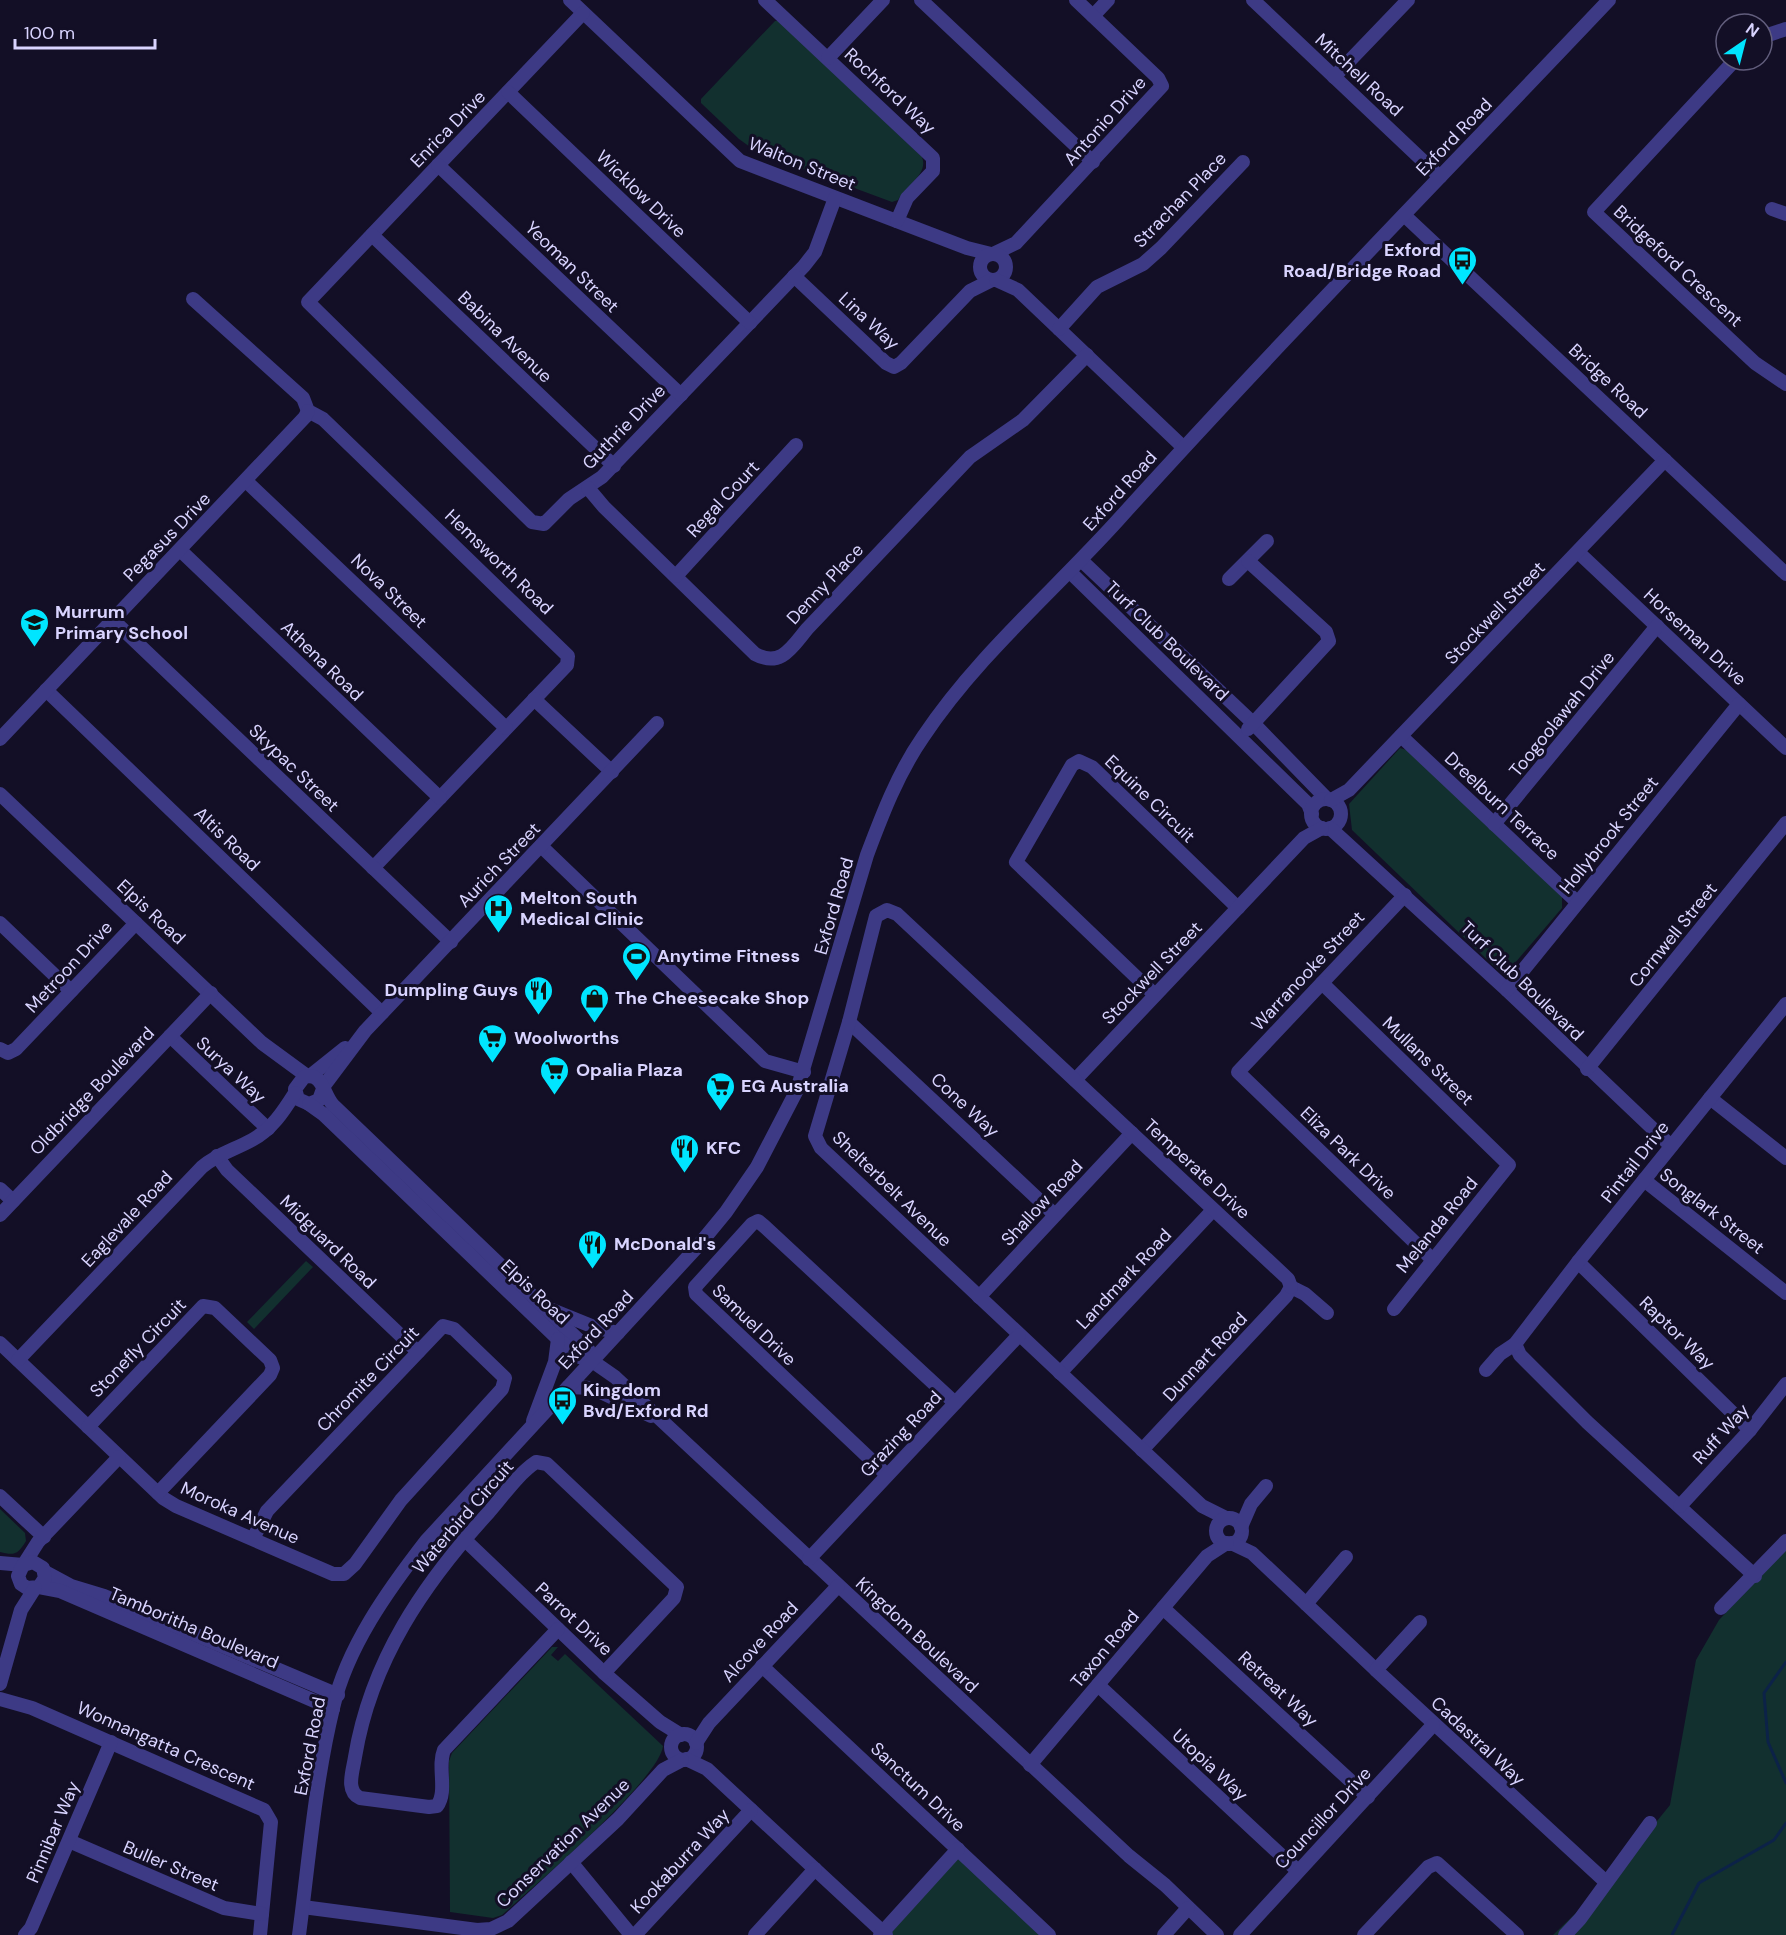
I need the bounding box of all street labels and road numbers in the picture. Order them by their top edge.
street label: Mitchell Road [1310,28,1408,122]
street label: Rochford Way [839,43,941,139]
street label: Antonio Drive [1058,71,1152,171]
street label: Enrica Drive [405,85,491,173]
street label: Exford Road [1411,93,1497,181]
street label: Walton Street [745,132,859,196]
street label: Wicklow Drive [591,145,691,243]
street label: Strachan Place [1128,147,1232,253]
street label: Bridgeford Crescent [1608,200,1748,332]
street label: Yeoman Street [520,216,624,318]
street label: Babina Avenue [453,286,557,388]
street label: Lina Way [833,287,905,355]
street label: Bridge Road [1563,338,1653,424]
street label: Guthrie Drive [577,379,671,475]
street label: Exford Road [1078,446,1162,536]
street label: Regal Court [681,455,765,543]
street label: Pegasus Drive [118,487,216,587]
street label: Hemsworth Road [440,504,558,620]
street label: Denny Place [781,538,869,630]
street label: Nova Street [346,549,432,633]
street label: Stockwell Street [1440,556,1550,670]
street label: Turf Club Boulevard [1100,576,1234,706]
street label: Horseman Drive [1638,583,1752,691]
street label: Athena Road [276,616,368,706]
street label: Toogoolawah Drive [1504,646,1620,782]
street label: Skypac Street [244,719,344,817]
street label: Dreelburn Terrace [1439,746,1565,866]
street label: Equine Circuit [1100,750,1200,848]
street label: Hollybrook Street [1554,771,1664,899]
street label: Altis Road [189,802,265,876]
street label: Aurich Street [452,817,546,913]
street label: Exford Road [809,855,859,957]
street label: Elpis Road [112,874,190,950]
street label: Cornwell Street [1623,878,1723,992]
street label: Warranooke Street [1246,906,1370,1036]
street label: Metroon Drive [20,916,118,1018]
street label: Stockwell Street [1097,916,1207,1030]
street label: Turf Club Boulevard [1455,916,1589,1046]
street label: Mullans Street [1377,1011,1479,1111]
street label: Oldbridge Boulevard [24,1022,160,1160]
street label: Surya Way [191,1031,271,1109]
street label: Cone Way [926,1067,1004,1143]
street label: Eliza Park Drive [1295,1101,1401,1205]
street label: Temperate Drive [1139,1114,1255,1224]
street label: Pintail Drive [1595,1116,1675,1208]
street label: Shelterbelt Avenue [827,1126,957,1252]
street label: Shallow Road [996,1155,1088,1251]
street label: Songlark Street [1655,1163,1769,1259]
street label: Eaglevale Road [76,1166,178,1272]
street label: Melanda Road [1391,1172,1483,1278]
street label: Midguard Road [275,1190,381,1294]
street label: Landmark Road [1071,1224,1177,1334]
street label: Elpis Road [496,1254,574,1330]
street label: Samuel Drive [707,1279,801,1371]
street label: Exford Road [553,1285,639,1375]
street label: Raptor Way [1634,1291,1720,1375]
street label: Stonefly Circuit [85,1293,191,1403]
street label: Dunnart Road [1157,1307,1253,1407]
street label: Chromite Circuit [311,1321,425,1437]
street label: Grazing Road [855,1386,947,1482]
street label: Ruff Way [1687,1398,1755,1470]
street label: Waterbird Circuit [407,1455,519,1579]
street label: Moroka Avenue [177,1476,303,1550]
street label: Kingdom Boulevard [850,1572,984,1698]
street label: Parrot Drive [530,1577,618,1661]
street label: Tamboritha Boulevard [106,1581,282,1675]
street label: Alcove Road [716,1596,804,1688]
street label: Taxon Road [1065,1605,1145,1693]
street label: Retreat Way [1233,1646,1323,1732]
street label: Cadastral Way [1426,1691,1530,1791]
street label: Exford Road [289,1695,331,1797]
street label: Wonnangatta Crescent [73,1696,259,1796]
street label: Utopia Way [1167,1724,1253,1806]
street label: Sanctum Drive [865,1737,971,1837]
street label: Councillor Drive [1269,1762,1377,1874]
street label: Conservation Avenue [491,1773,635,1913]
street label: Pinnibar Way [21,1777,85,1887]
street label: Kookaburra Way [625,1803,735,1919]
street label: Buller Street [119,1835,223,1897]

